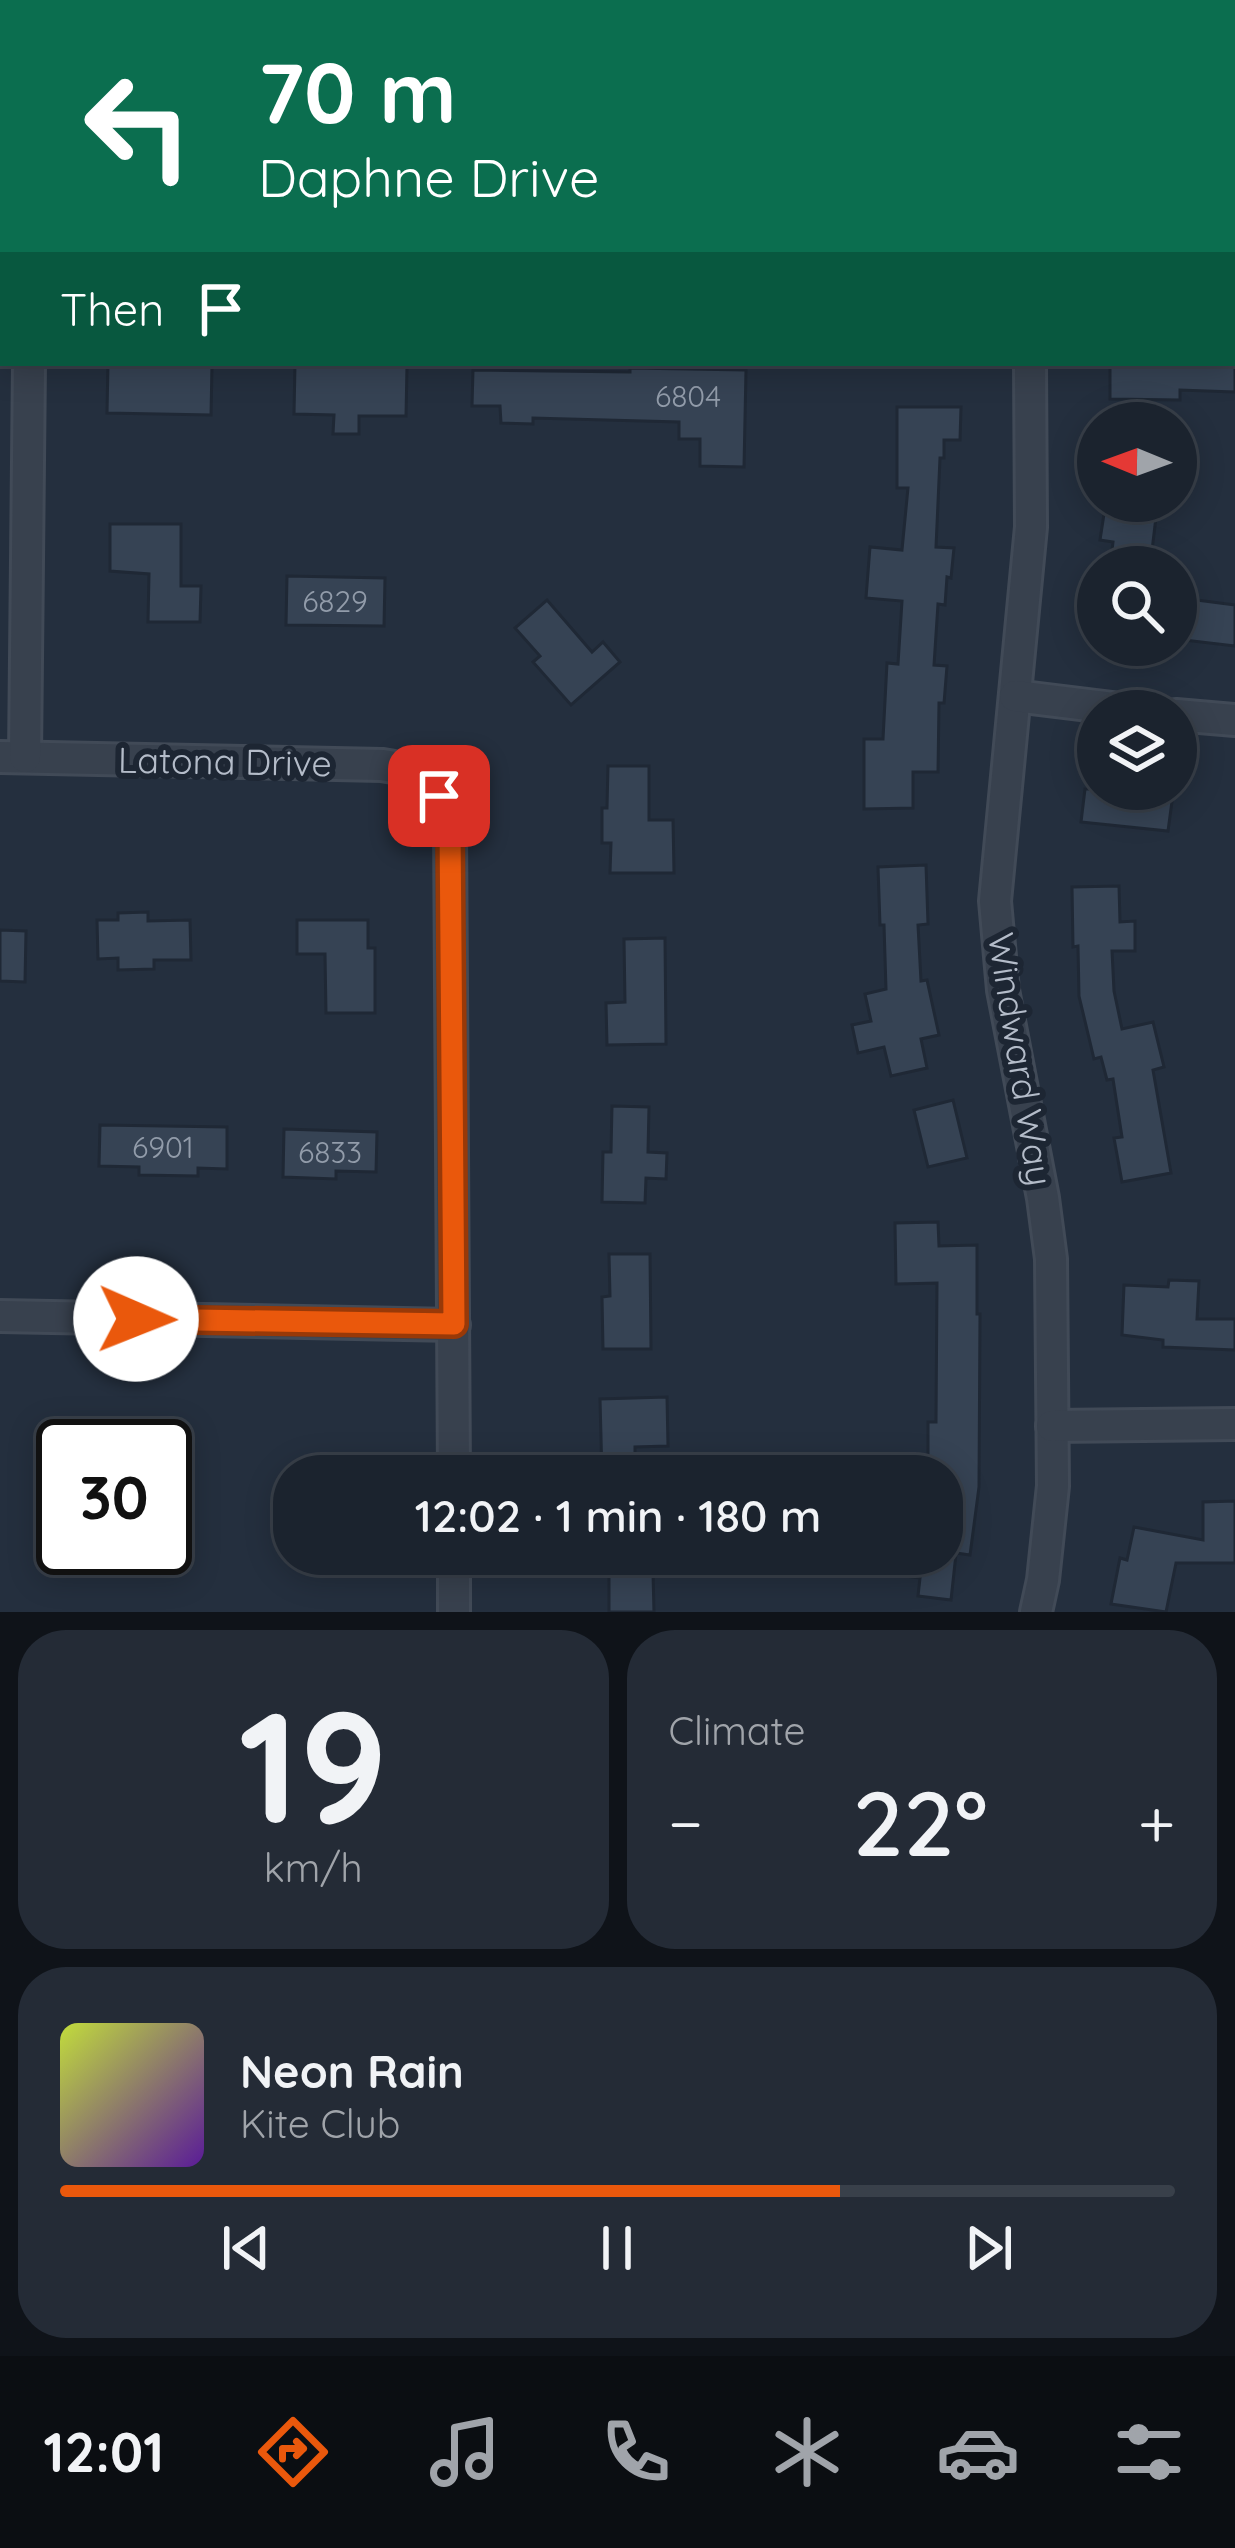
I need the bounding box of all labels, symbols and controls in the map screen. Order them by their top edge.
text: 70 m [258,39,457,144]
icon: left [60,48,216,204]
text: Daphne Drive [258,143,599,211]
icon: arrive [188,276,254,342]
text: Then [60,281,164,337]
house number: 6804 [655,377,721,415]
north arrow [1077,402,1197,522]
map controls [1077,402,1197,810]
button: search [1077,546,1197,666]
house number: 6829 [302,582,368,620]
button: layers [1077,690,1197,810]
street label: Latona Drive [118,737,332,785]
pin [388,745,490,847]
icon: arrive [406,763,472,829]
street label: Windward Way [979,929,1063,1189]
house number: 6901 [132,1128,194,1166]
house number: 6833 [298,1133,362,1171]
position arrow [73,1256,199,1382]
speed limit sign: 30 [36,1419,192,1575]
text: 12:02 · 1 min · 180 m [415,1487,821,1543]
text: 19 [239,1667,388,1862]
text: Climate [669,1706,806,1755]
text: 22° [853,1766,988,1879]
text: − [669,1781,703,1864]
text: + [1138,1781,1175,1864]
text: km/h [264,1843,363,1892]
text: Neon Rain [240,2043,464,2099]
text: Kite Club [240,2099,400,2148]
icon: previous [213,2215,279,2281]
icon: pause [584,2215,650,2281]
icon: next [956,2215,1022,2281]
icon: directions [251,2410,335,2494]
icon: music [423,2410,507,2494]
icon: phone [594,2410,678,2494]
icon: climate [765,2410,849,2494]
icon: car [936,2410,1020,2494]
icon: filters [1107,2410,1191,2494]
text: 12:01 [44,2418,164,2486]

